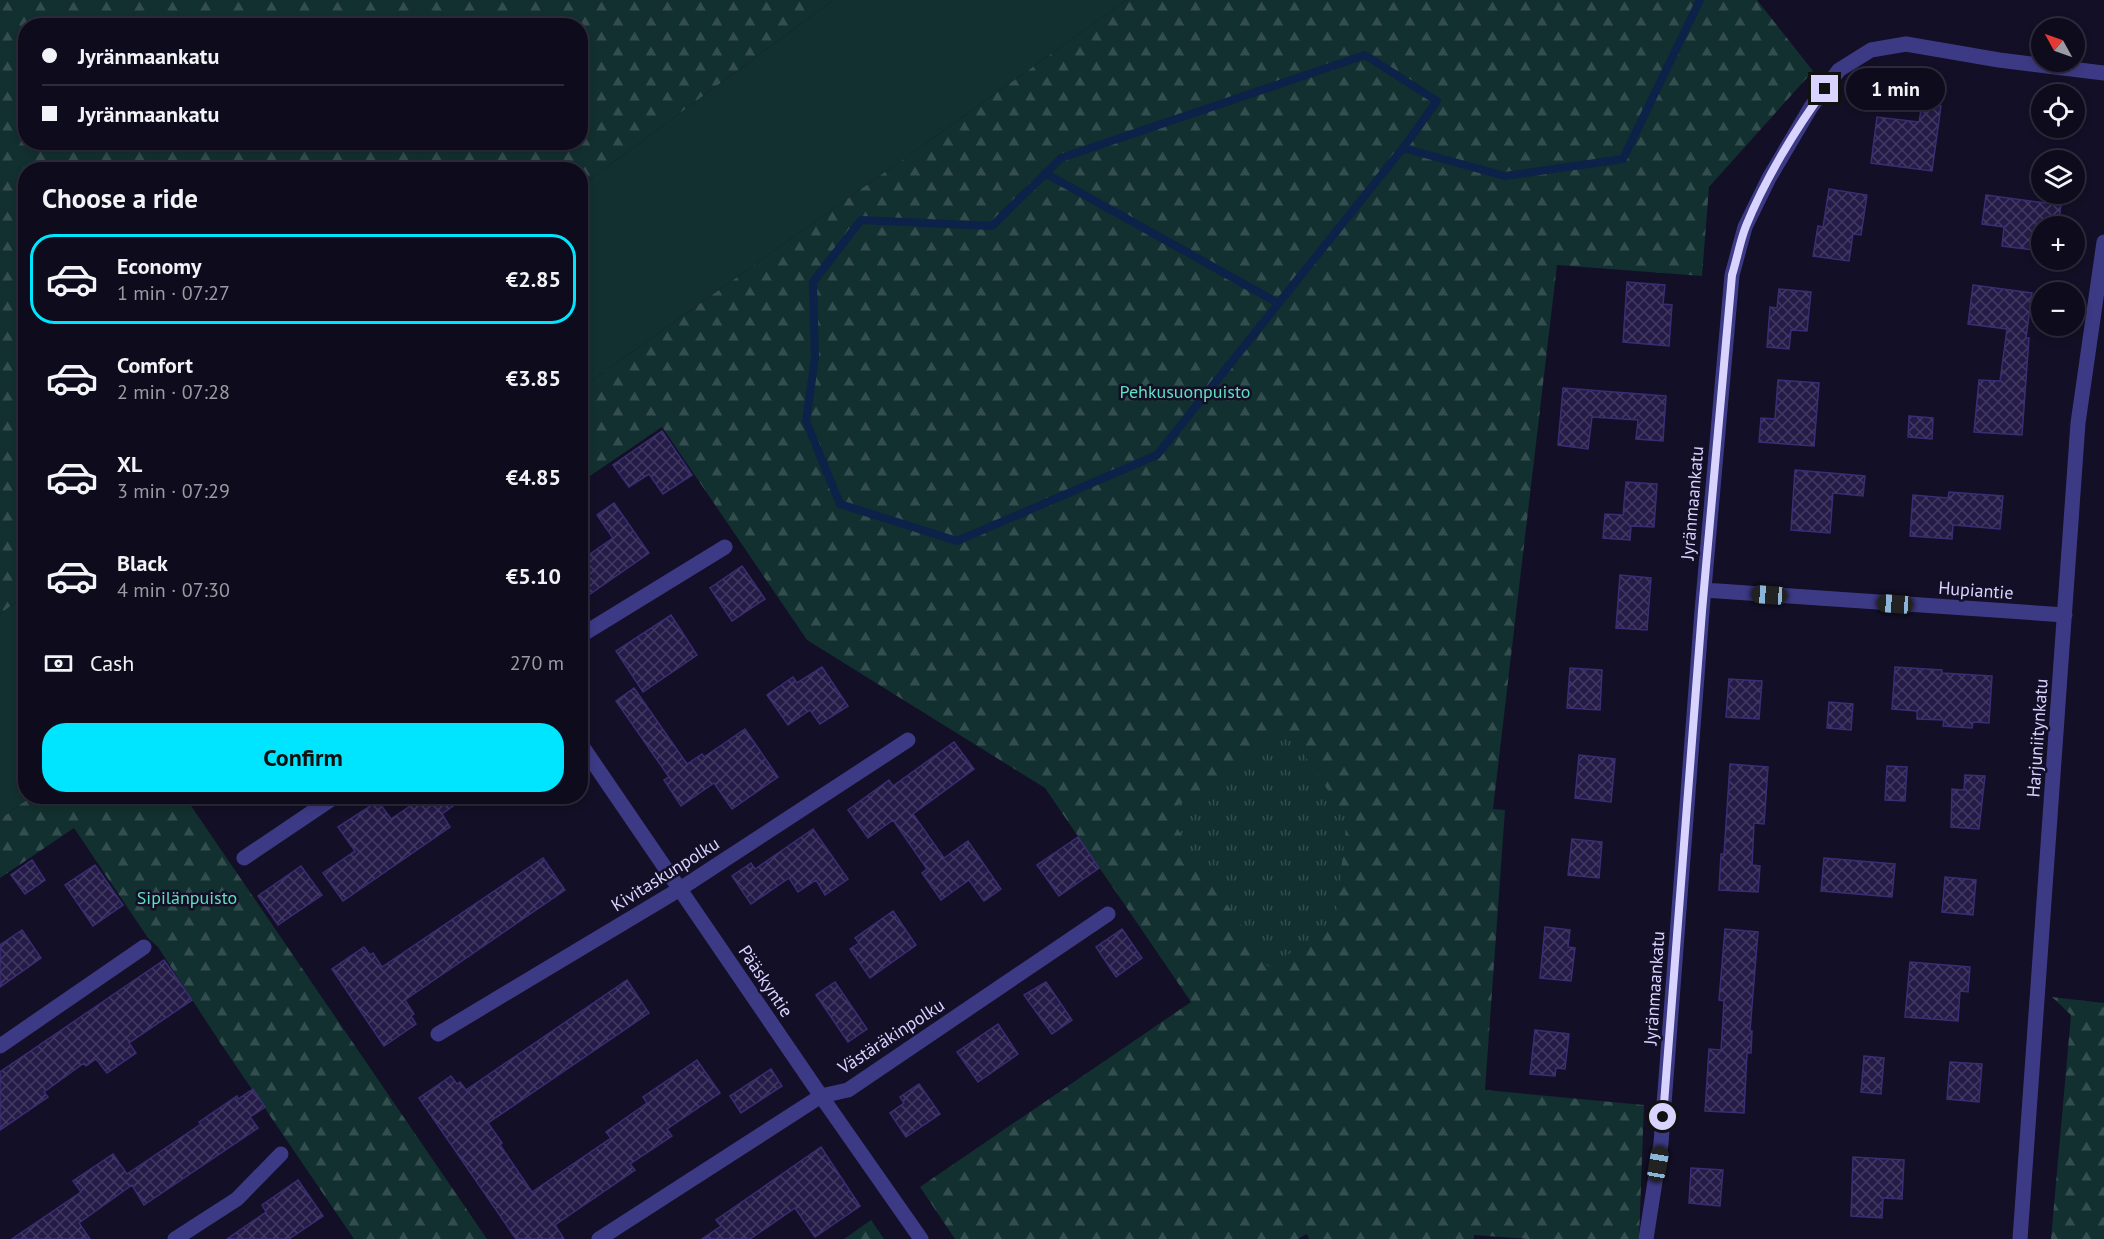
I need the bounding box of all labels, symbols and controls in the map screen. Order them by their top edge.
north arrow [2031,18,2085,72]
map controls [2031,18,2085,336]
text: Jyränmaankatu [78,42,219,70]
callout: 1 min [1846,68,1945,110]
route end [1811,75,1838,102]
text: 1 min [1871,76,1920,102]
button: locate [2031,84,2085,138]
text: Jyränmaankatu [78,100,219,128]
button: layers [2031,150,2085,204]
text: Choose a ride [42,181,198,215]
button: + [2031,216,2085,270]
icon: car [45,252,99,306]
text: Economy [117,252,201,280]
text: €2.85 [506,265,561,293]
text: 1 min · 07:27 [117,280,230,306]
button: − [2031,282,2085,336]
icon: car [45,351,99,405]
text: Comfort [117,351,193,379]
text: €3.85 [506,364,561,392]
text: 2 min · 07:28 [117,379,230,405]
park label: Pehkusuonpuisto [1120,380,1250,403]
street label: Jyränmaankatu [1675,445,1708,562]
icon: car [45,450,99,504]
text: XL [117,450,142,478]
text: €4.85 [506,463,561,491]
text: 3 min · 07:29 [117,478,230,504]
icon: car [45,549,99,603]
text: Black [117,549,168,577]
text: €5.10 [506,562,561,590]
street label: Hupiantie [1938,576,2014,604]
text: 4 min · 07:30 [117,577,230,603]
car [1750,585,1788,605]
car [1876,594,1914,614]
icon: cash [42,647,75,680]
text: Cash [90,649,134,677]
text: 270 m [510,650,564,676]
street label: Harjuniitynkatu [2021,678,2053,798]
button: Confirm [42,723,564,792]
street label: Kivitaskunpolku [607,832,723,916]
park label: Sipilänpuisto [137,886,237,909]
street label: Jyränmaankatu [1638,930,1669,1047]
street label: Pääskyntie [734,941,798,1021]
street label: Västäräkinpolku [833,993,949,1079]
route start [1649,1103,1676,1130]
car [1646,1145,1670,1183]

